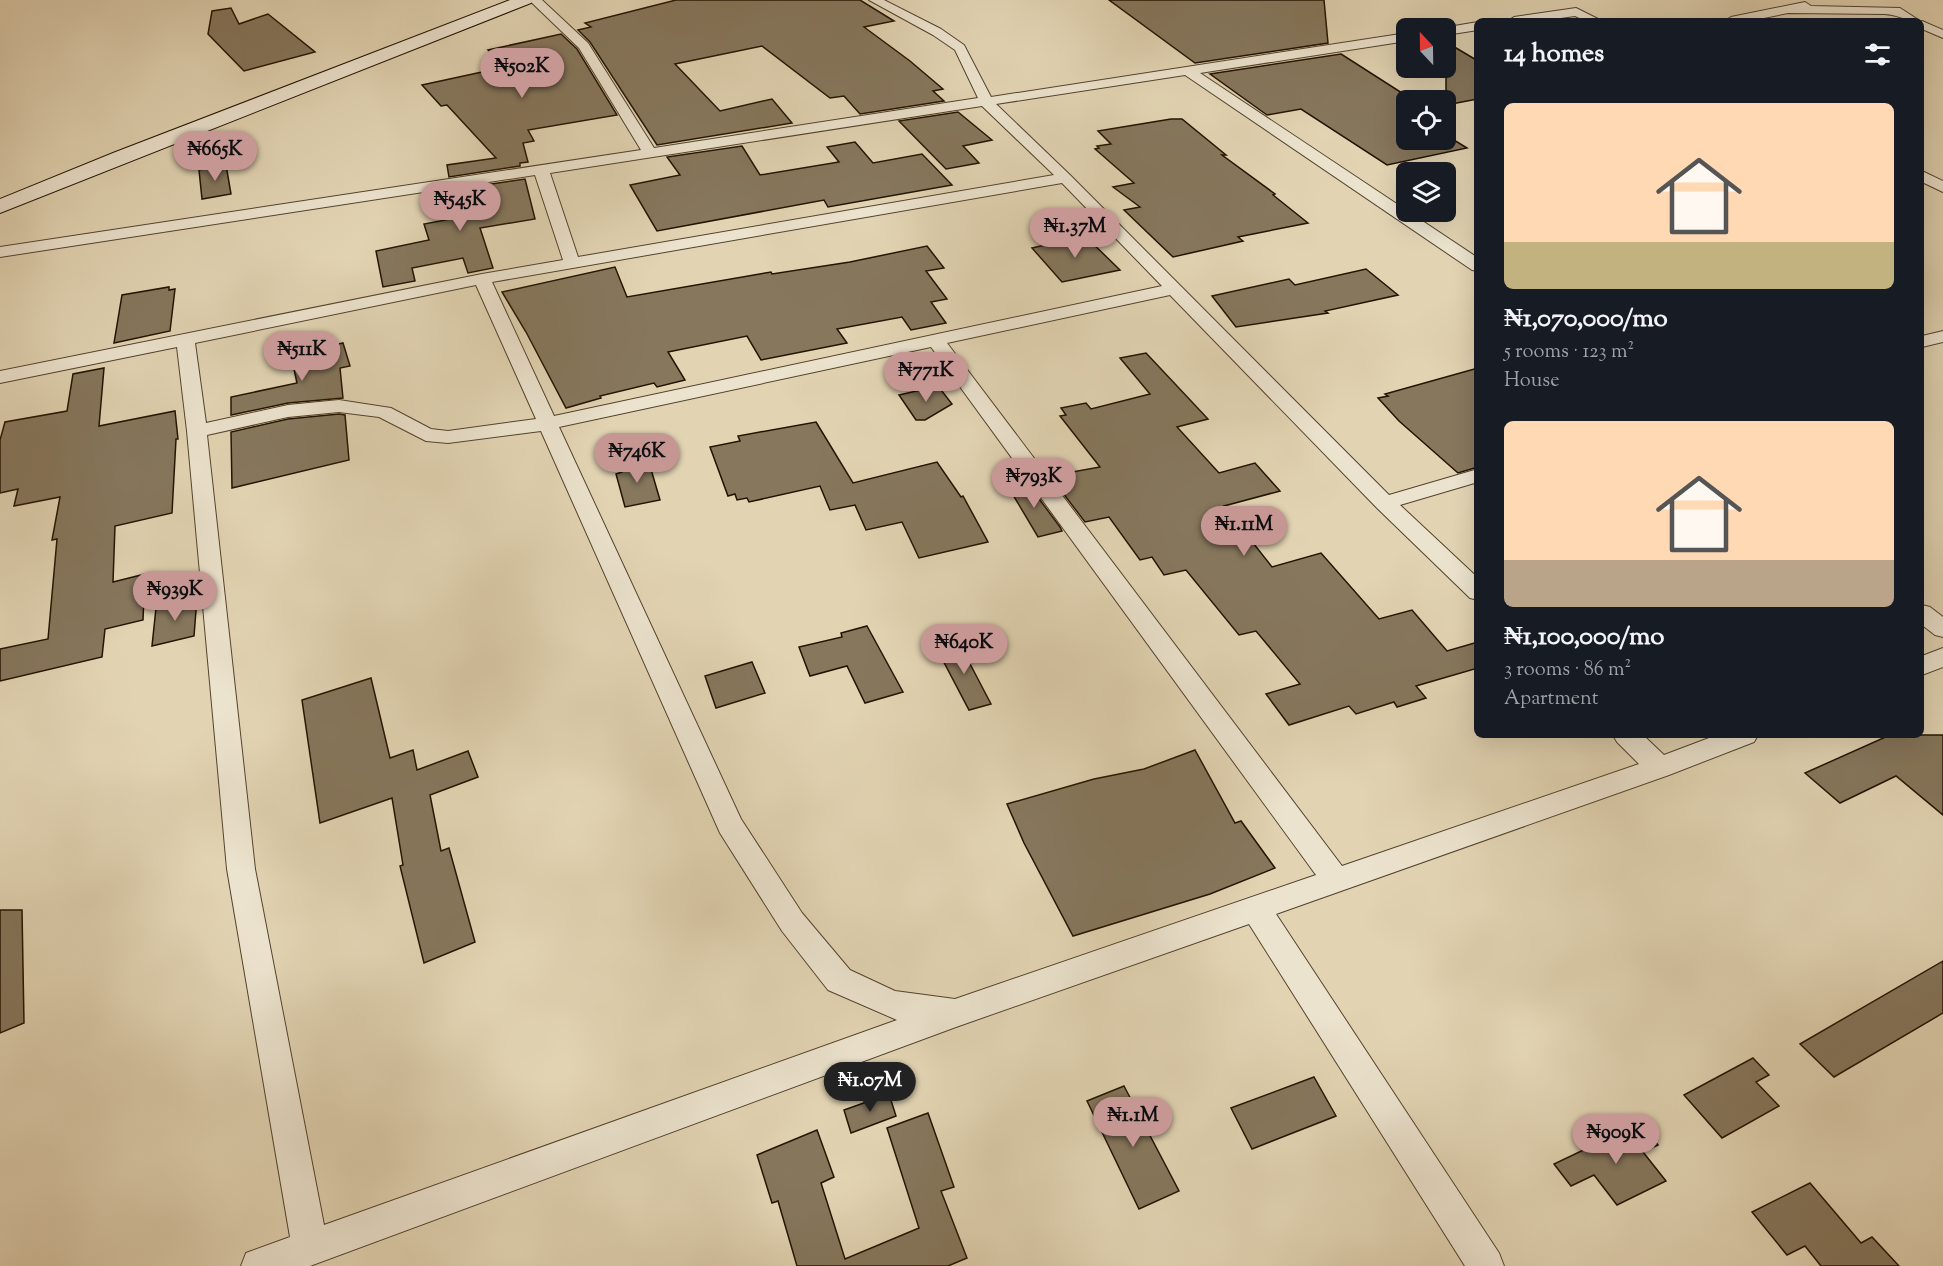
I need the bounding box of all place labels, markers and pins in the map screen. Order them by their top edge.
pin: ₦502K [480,48,564,99]
pin: ₦665K [173,131,257,182]
pin: ₦545K [418,181,502,232]
pin: ₦1.37M [1026,208,1124,259]
pin: ₦511K [260,331,344,382]
pin: ₦771K [884,352,968,403]
pin: ₦746K [595,433,679,484]
pin: ₦793K [992,458,1076,509]
pin: ₦1.11M [1195,506,1293,557]
pin: ₦939K [133,571,217,622]
pin: ₦640K [922,624,1006,675]
pin: ₦1.07M [821,1062,919,1113]
pin: ₦1.1M [1091,1097,1175,1148]
pin: ₦909K [1574,1114,1658,1165]

